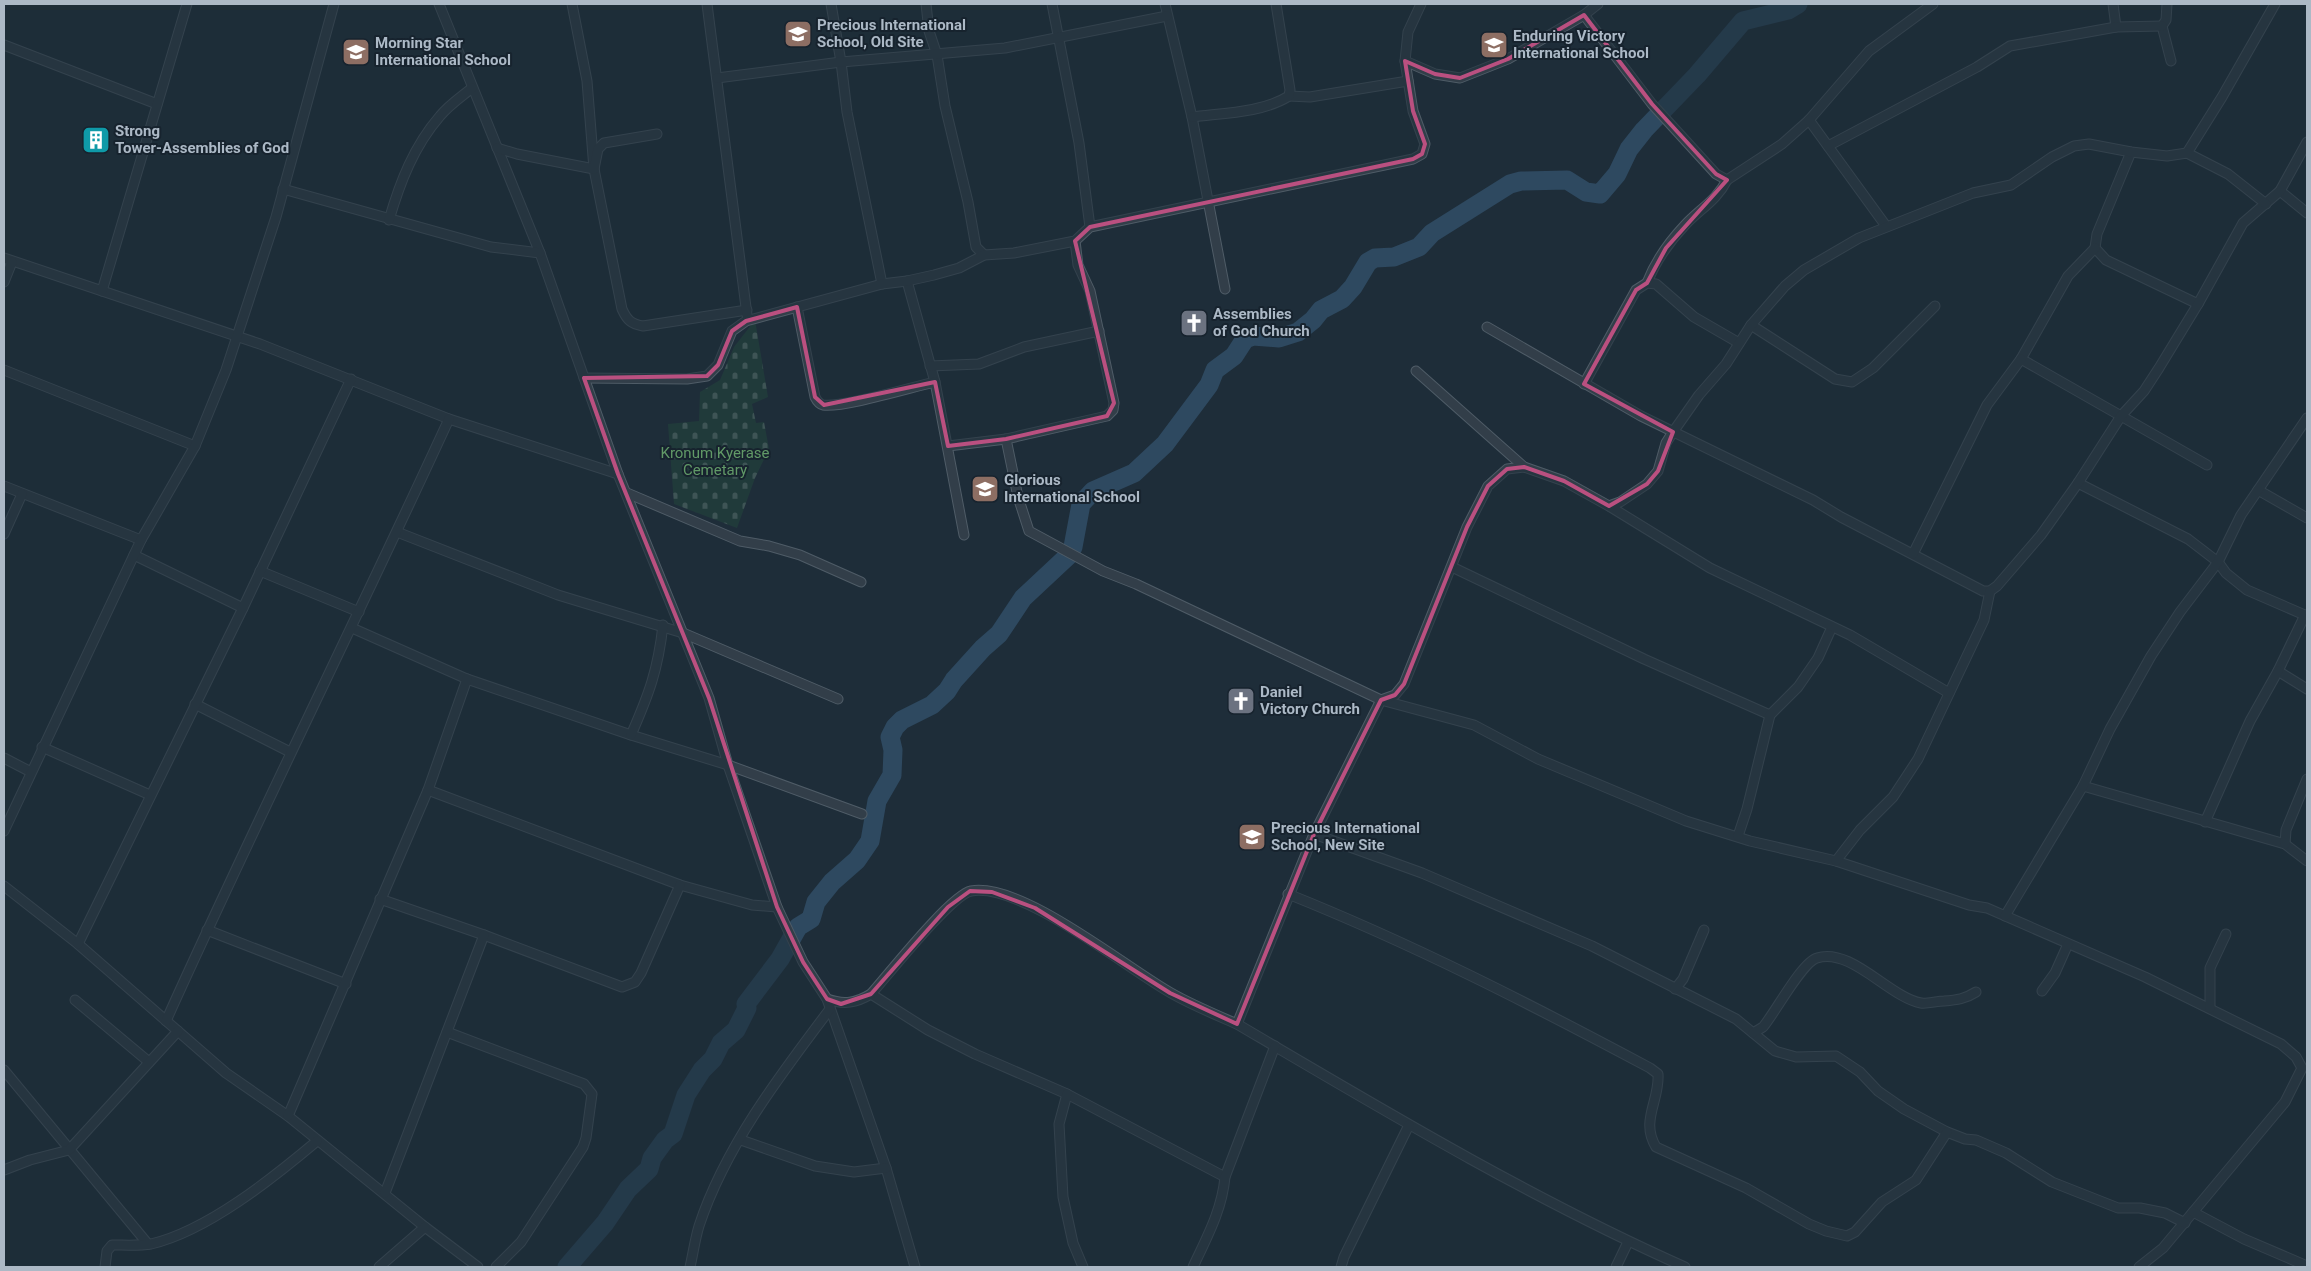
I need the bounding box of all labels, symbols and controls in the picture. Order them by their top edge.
place label: Precious International School, Old Site [817,16,966,51]
school or university icon: Precious International School, Old Site [783,19,813,49]
place label: Enduring Victory International School [1513,27,1649,62]
school or university icon: Enduring Victory International School [1479,30,1509,60]
place label: Morning Star International School [375,34,511,69]
school or university icon: Morning Star International School [341,37,371,67]
place label: Strong Tower-Assemblies of God [115,122,289,157]
building icon: Strong Tower-Assemblies of God [81,125,111,155]
place label: Assemblies of God Church [1213,305,1310,340]
church icon: Assemblies of God Church [1179,308,1209,338]
park label: Kronum Kyerase Cemetary [660,444,770,479]
place label: Glorious International School [1004,471,1140,506]
school or university icon: Glorious International School [970,474,1000,504]
place label: Daniel Victory Church [1260,683,1360,718]
church icon: Daniel Victory Church [1226,686,1256,716]
place label: Precious International School, New Site [1271,819,1420,854]
school or university icon: Precious International School, New Site [1237,822,1267,852]

